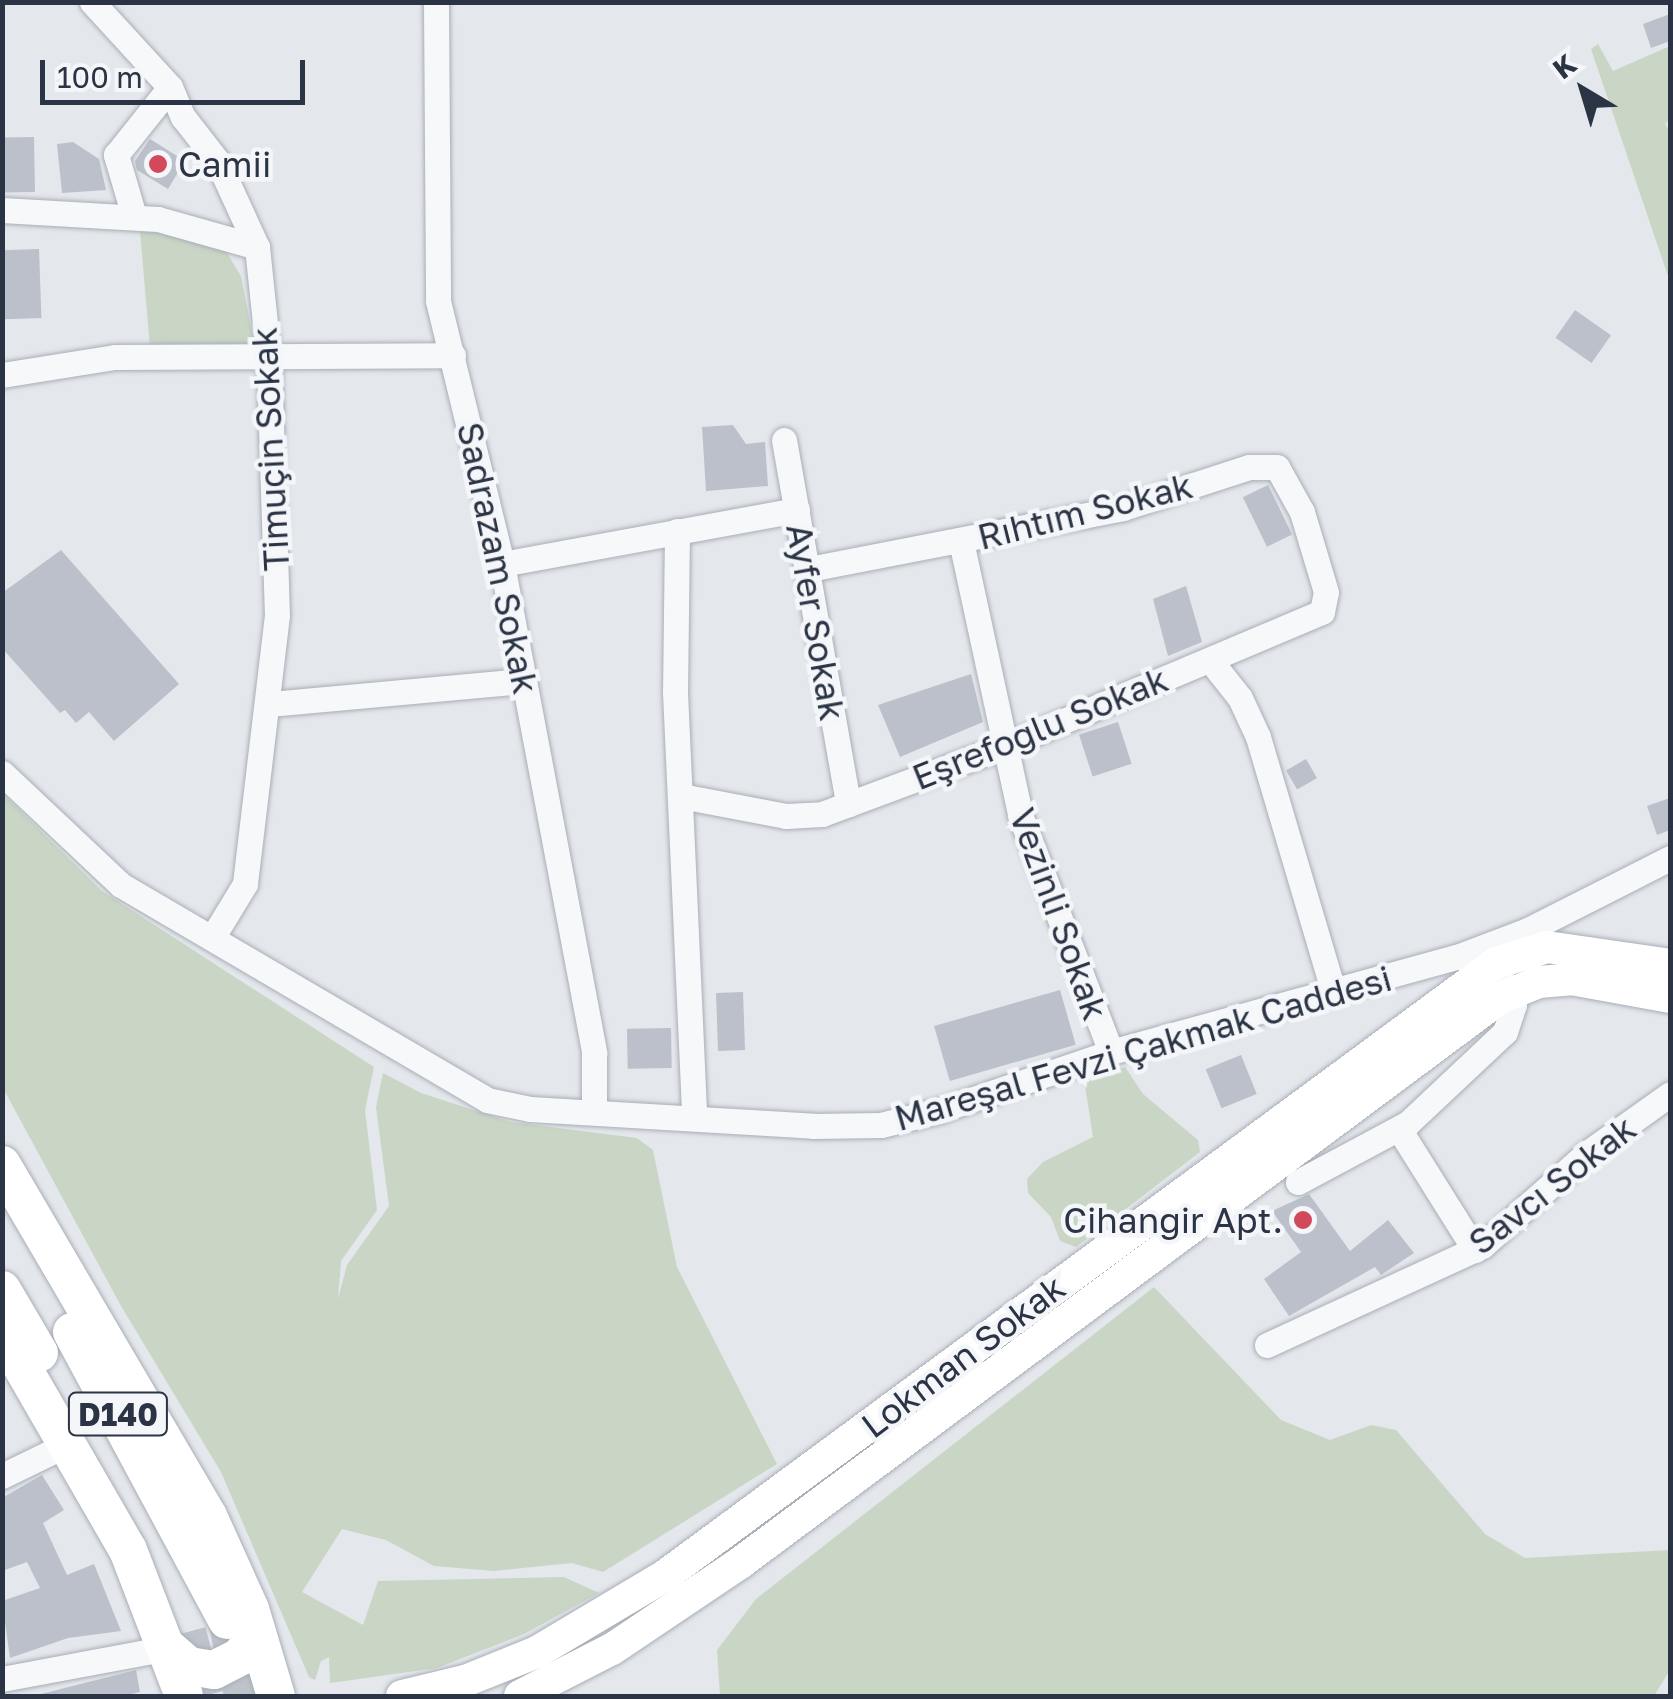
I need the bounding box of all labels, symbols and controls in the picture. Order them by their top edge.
scale bar [45,40,310,102]
north arrow [1533,40,1633,140]
text: K [1546,47,1582,85]
text: 100 m [57,59,143,95]
place label: Camii [178,143,271,185]
marker: Camii [147,153,169,175]
street label: Timuçin Sokak [243,326,297,572]
street label: Sadrazam Sokak [449,418,547,698]
street label: Rıhtım Sokak [973,464,1197,558]
street label: Ayfer Sokak [778,520,854,724]
street label: Eşrefoğlu Sokak [906,658,1174,798]
street label: Vezinli Sokak [1001,802,1117,1026]
street label: Mareşal Fevzi Çakmak Caddesi [890,957,1396,1139]
street label: Savcı Sokak [1460,1107,1644,1263]
place label: Cihangir Apt. [1063,1199,1283,1241]
marker: Cihangir Apt. [1292,1209,1314,1231]
street label: Lokman Sokak [853,1266,1073,1446]
road number: D140 [66,1387,170,1441]

